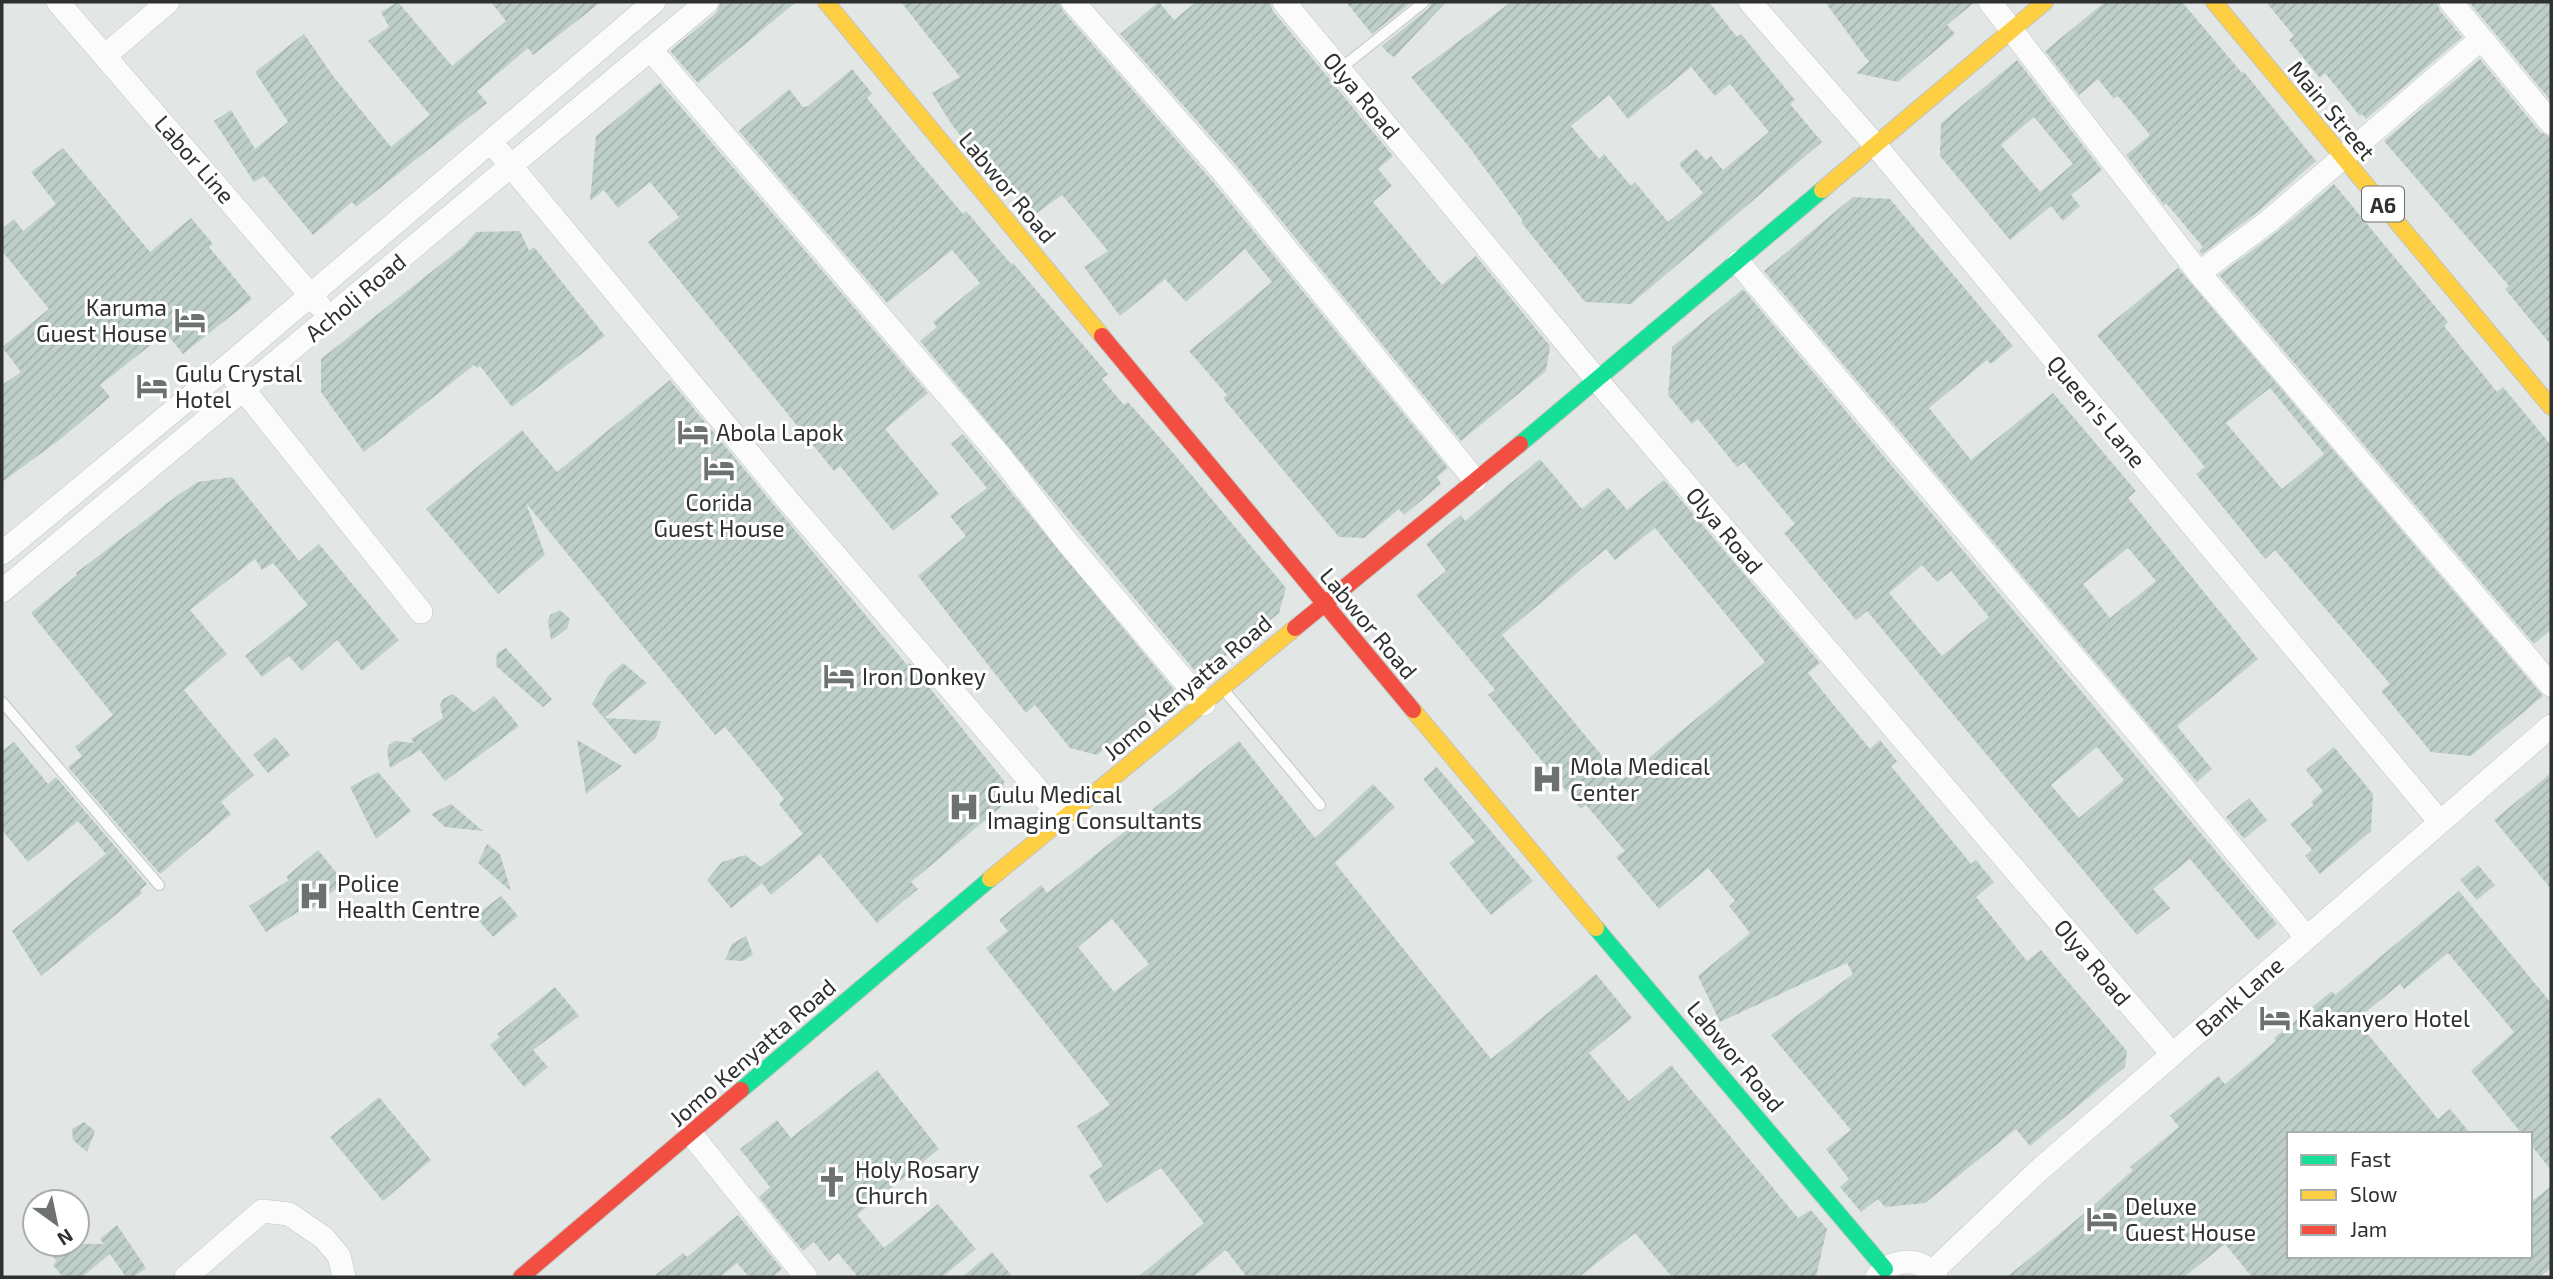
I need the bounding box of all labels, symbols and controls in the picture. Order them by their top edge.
street label: Olya Road [1318,46,1406,144]
street label: Main Street [2282,55,2382,165]
street label: Labor Line [149,109,241,209]
street label: Labwor Road [953,126,1063,248]
road number: A6 [2362,186,2404,222]
street label: Acholi Road [299,247,411,347]
place label: Karuma Guest House [36,293,167,347]
hotel icon: Karuma Guest House [173,303,207,337]
street label: Queen's Lane [2042,349,2152,473]
place label: Gulu Crystal Hotel [175,359,302,413]
hotel icon: Gulu Crystal Hotel [135,369,169,403]
hotel icon: Abola Lapok [676,415,710,449]
place label: Abola Lapok [716,418,844,446]
hotel icon: Corida Guest House [702,451,736,485]
street label: Olya Road [1681,481,1769,579]
place label: Corida Guest House [653,488,785,542]
street label: Labwor Road [1314,562,1424,684]
street label: Jomo Kenyatta Road [1097,608,1277,766]
hotel icon: Iron Donkey [822,659,856,693]
place label: Iron Donkey [862,662,986,690]
place label: Mola Medical Center [1570,752,1710,806]
hospital icon: Mola Medical Center [1530,762,1564,796]
place label: Gulu Medical Imaging Consultants [987,780,1202,834]
hospital icon: Gulu Medical Imaging Consultants [947,790,981,824]
place label: Police Health Centre [337,869,480,923]
hospital icon: Police Health Centre [297,879,331,913]
street label: Olya Road [2049,913,2137,1011]
street label: Bank Lane [2189,950,2289,1042]
street label: Jomo Kenyatta Road [663,972,841,1132]
street label: Labwor Road [1681,995,1791,1117]
hotel icon: Kakanyero Hotel [2258,1001,2292,1035]
place label: Kakanyero Hotel [2298,1004,2470,1032]
legend [2287,1132,2532,1258]
text: Fast [2350,1146,2391,1171]
place label: Holy Rosary Church [855,1155,979,1209]
church icon: Holy Rosary Church [815,1165,849,1199]
text: Slow [2350,1181,2397,1206]
north arrow [21,1188,91,1258]
place label: Deluxe Guest House [2125,1192,2256,1246]
hotel icon: Deluxe Guest House [2085,1202,2119,1236]
text: Jam [2350,1216,2387,1241]
text: N [54,1224,78,1251]

